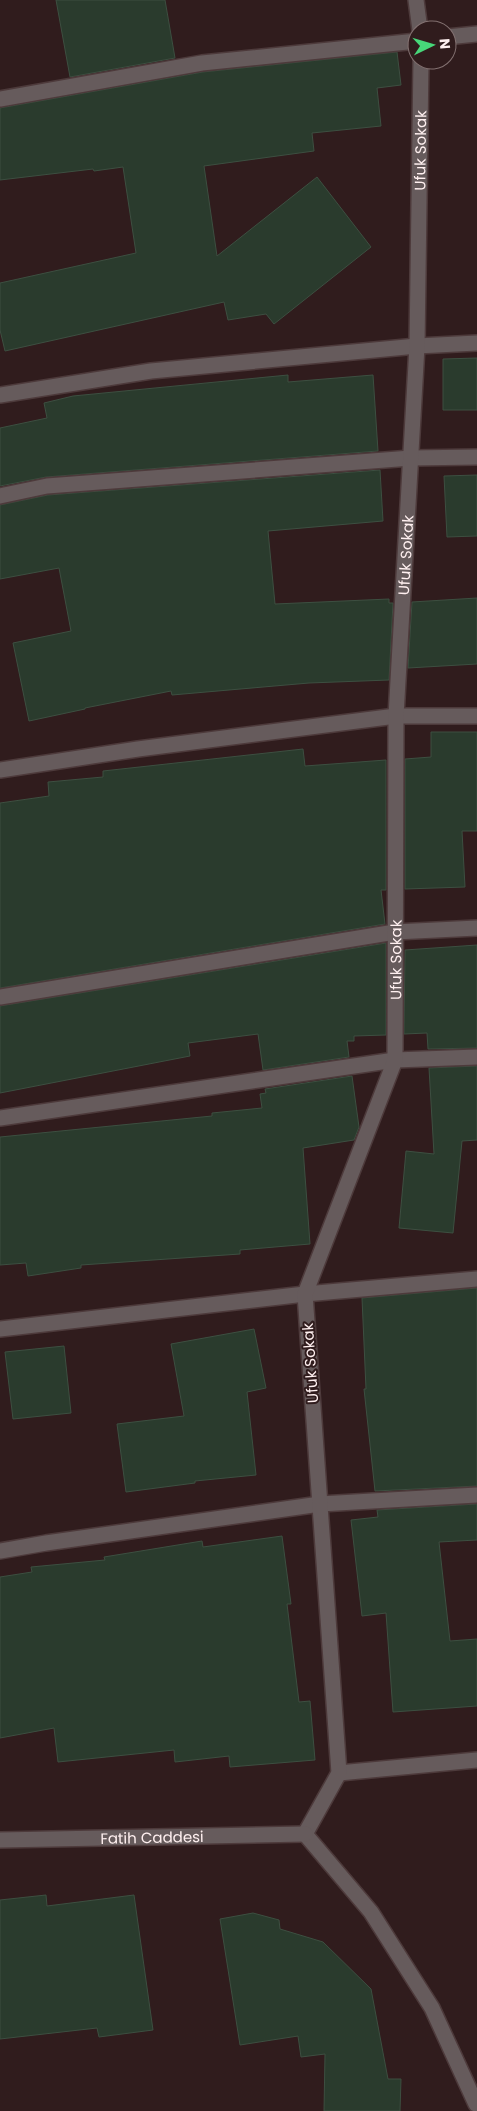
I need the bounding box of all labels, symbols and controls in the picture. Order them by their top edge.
north arrow [407,20,457,70]
text: N [435,38,455,50]
street label: Ufuk Sokak [409,110,431,191]
street label: Ufuk Sokak [392,514,418,596]
street label: Ufuk Sokak [385,919,406,1000]
street label: Ufuk Sokak [297,1322,323,1404]
street label: Fatih Caddesi [100,1825,204,1849]

